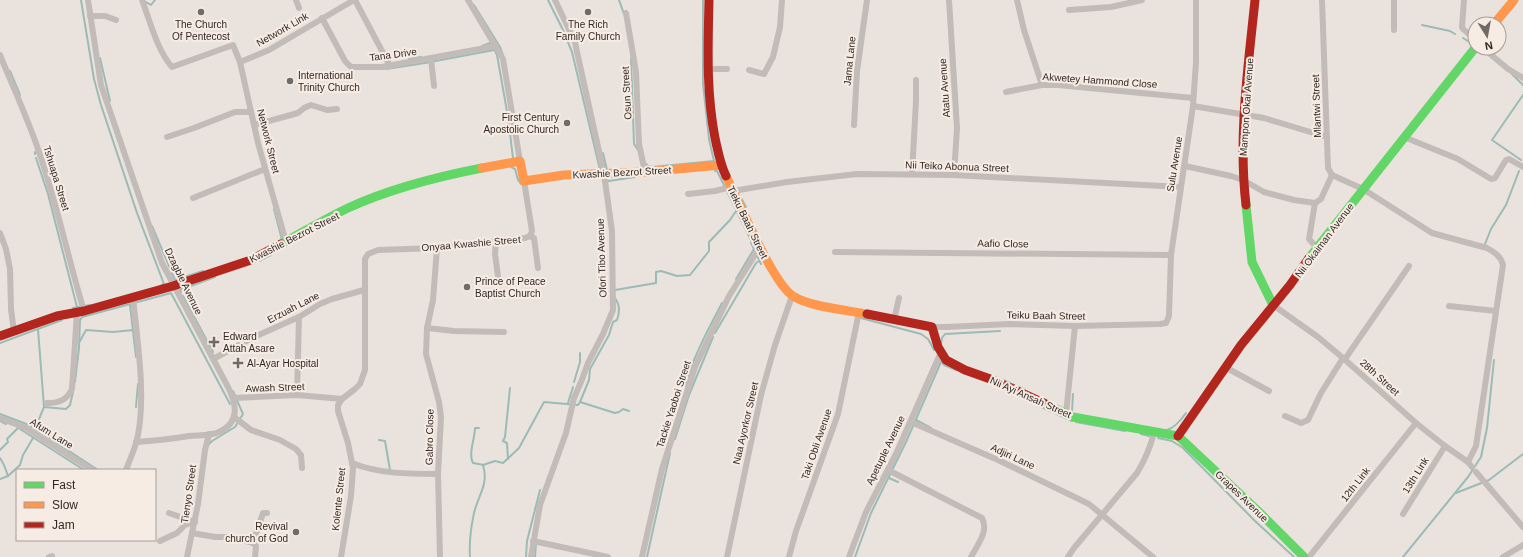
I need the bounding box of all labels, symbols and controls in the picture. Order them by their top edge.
marker: The Church Of Pentecost [196,7,206,17]
marker: The Rich Family Church [583,7,593,17]
street label: Network Link [254,10,311,49]
north arrow [1467,16,1507,56]
place label: The Church Of Pentecost [172,19,230,42]
place label: The Rich Family Church [556,19,620,42]
street label: Jama Lane [841,35,858,86]
text: N [1484,39,1494,52]
street label: Tana Drive [369,46,418,63]
street label: Mampon Okai Avenue [1238,57,1255,156]
street label: Atatu Avenue [937,58,952,118]
street label: Osun Street [620,66,633,120]
place label: International Trinity Church [298,70,360,93]
street label: Akwetey Hammond Close [1042,71,1158,90]
street label: Mlantwi Street [1310,74,1323,138]
marker: International Trinity Church [285,76,295,86]
street label: Network Street [255,108,282,175]
place label: First Century Apostolic Church [483,112,559,135]
marker: First Century Apostolic Church [562,118,572,128]
street label: Sulu Avenue [1165,135,1184,193]
street label: Tshuapa Street [41,144,72,212]
street label: Nii Teiko Abonua Street [905,159,1009,174]
street label: Kwashie Bezrot Street [572,164,672,181]
street label: Tieku Baah Street [725,184,770,261]
street label: Nii Okaiman Avenue [1293,201,1356,280]
street label: Kwashie Bezrot Street [248,210,341,265]
street label: Ofori Tibo Avenue [595,218,608,298]
street label: Onyaa Kwashie Street [421,234,521,253]
street label: Aafio Close [977,238,1029,249]
street label: Dzagble Avenue [163,246,205,317]
place label: Prince of Peace Baptist Church [475,276,546,299]
marker: Prince of Peace Baptist Church [462,282,472,292]
street label: Erzuah Lane [265,289,321,325]
street label: Teiku Baah Street [1006,309,1086,322]
place label: Edward Attah Asare [223,331,275,354]
marker: Edward Attah Asare [208,336,220,348]
marker: Al-Ayar Hospital [232,357,244,369]
street label: 28th Street [1358,357,1402,398]
place label: Al-Ayar Hospital [247,358,319,369]
street label: Tackie Yaoboi Street [654,359,693,449]
street label: Nii Ayi Ansah Street [989,375,1073,420]
street label: Awash Street [245,381,305,394]
street label: Naa Ayorkor Street [731,381,760,465]
street label: Taki Obli Avenue [799,407,834,481]
street label: Gabro Close [424,408,435,465]
street label: Apetuple Avenue [864,414,907,487]
street label: Afum Lane [28,416,76,451]
street label: Adjiri Lane [989,441,1037,472]
street label: 13th Link [1400,454,1431,495]
street label: Tienyo Street [179,464,198,524]
street label: 12th Link [1339,464,1373,504]
street label: Kolente Street [330,467,347,531]
legend [16,469,156,541]
street label: Grapes Avenue [1213,469,1271,524]
text: Fast [52,478,76,492]
text: Slow [52,498,78,512]
text: Jam [52,518,75,532]
place label: Revival church of God [225,521,288,544]
marker: Revival church of God [291,527,301,537]

